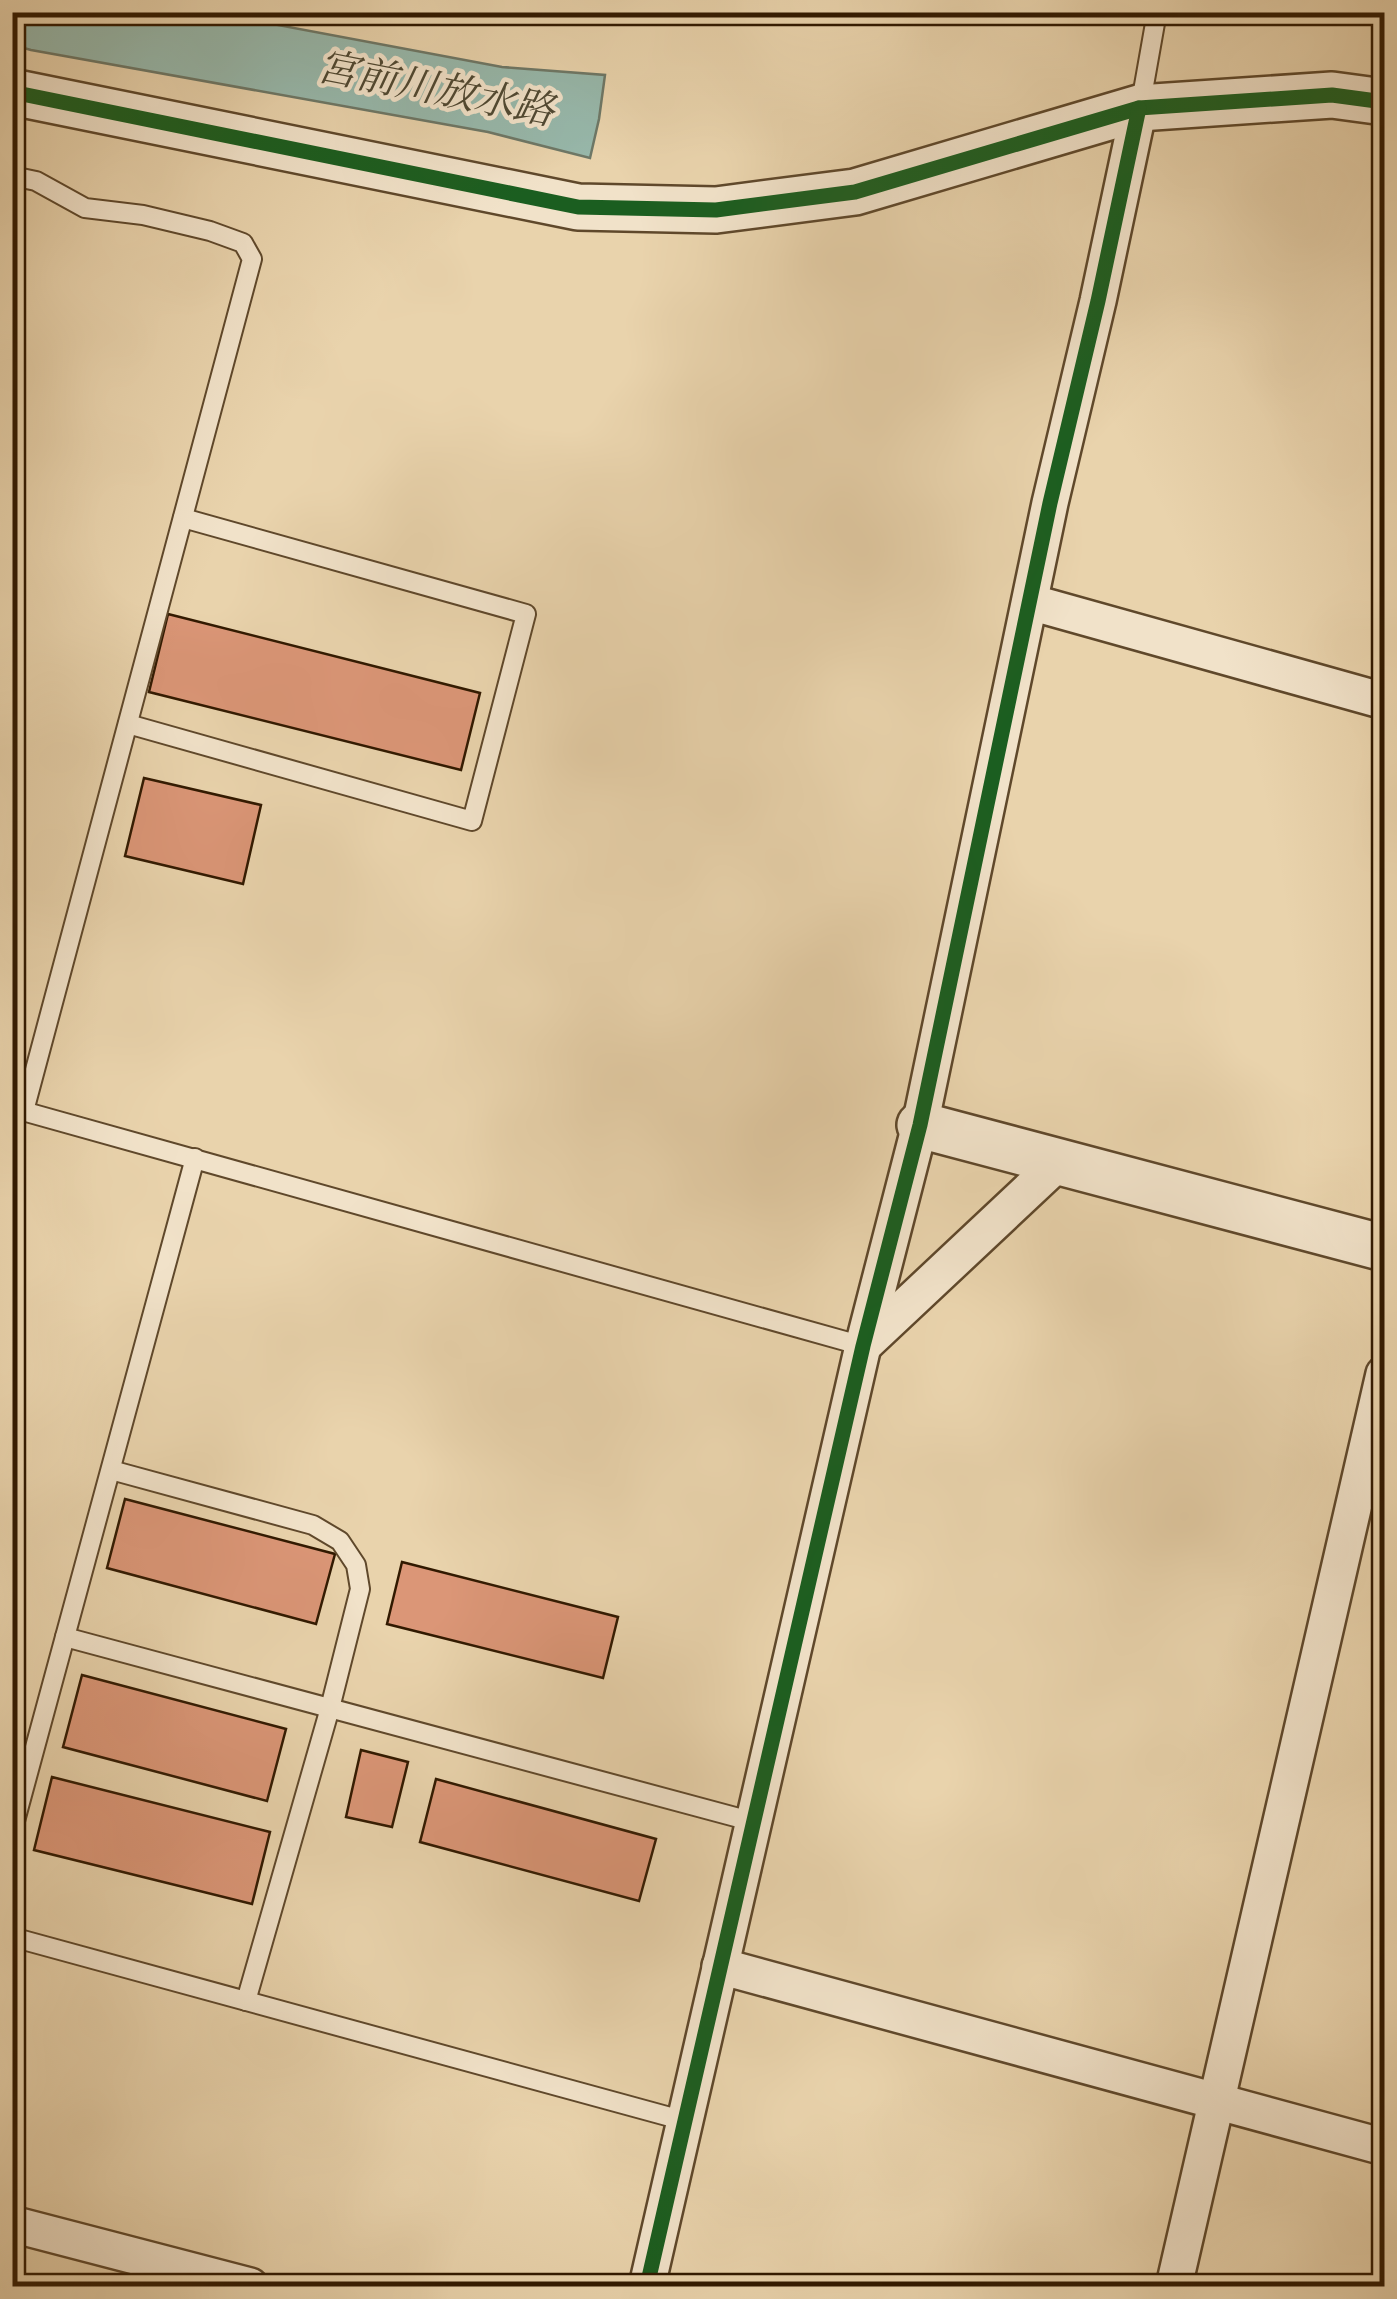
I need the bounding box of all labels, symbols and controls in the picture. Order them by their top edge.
water label: 宮前川放水路 [313,42,561,138]

